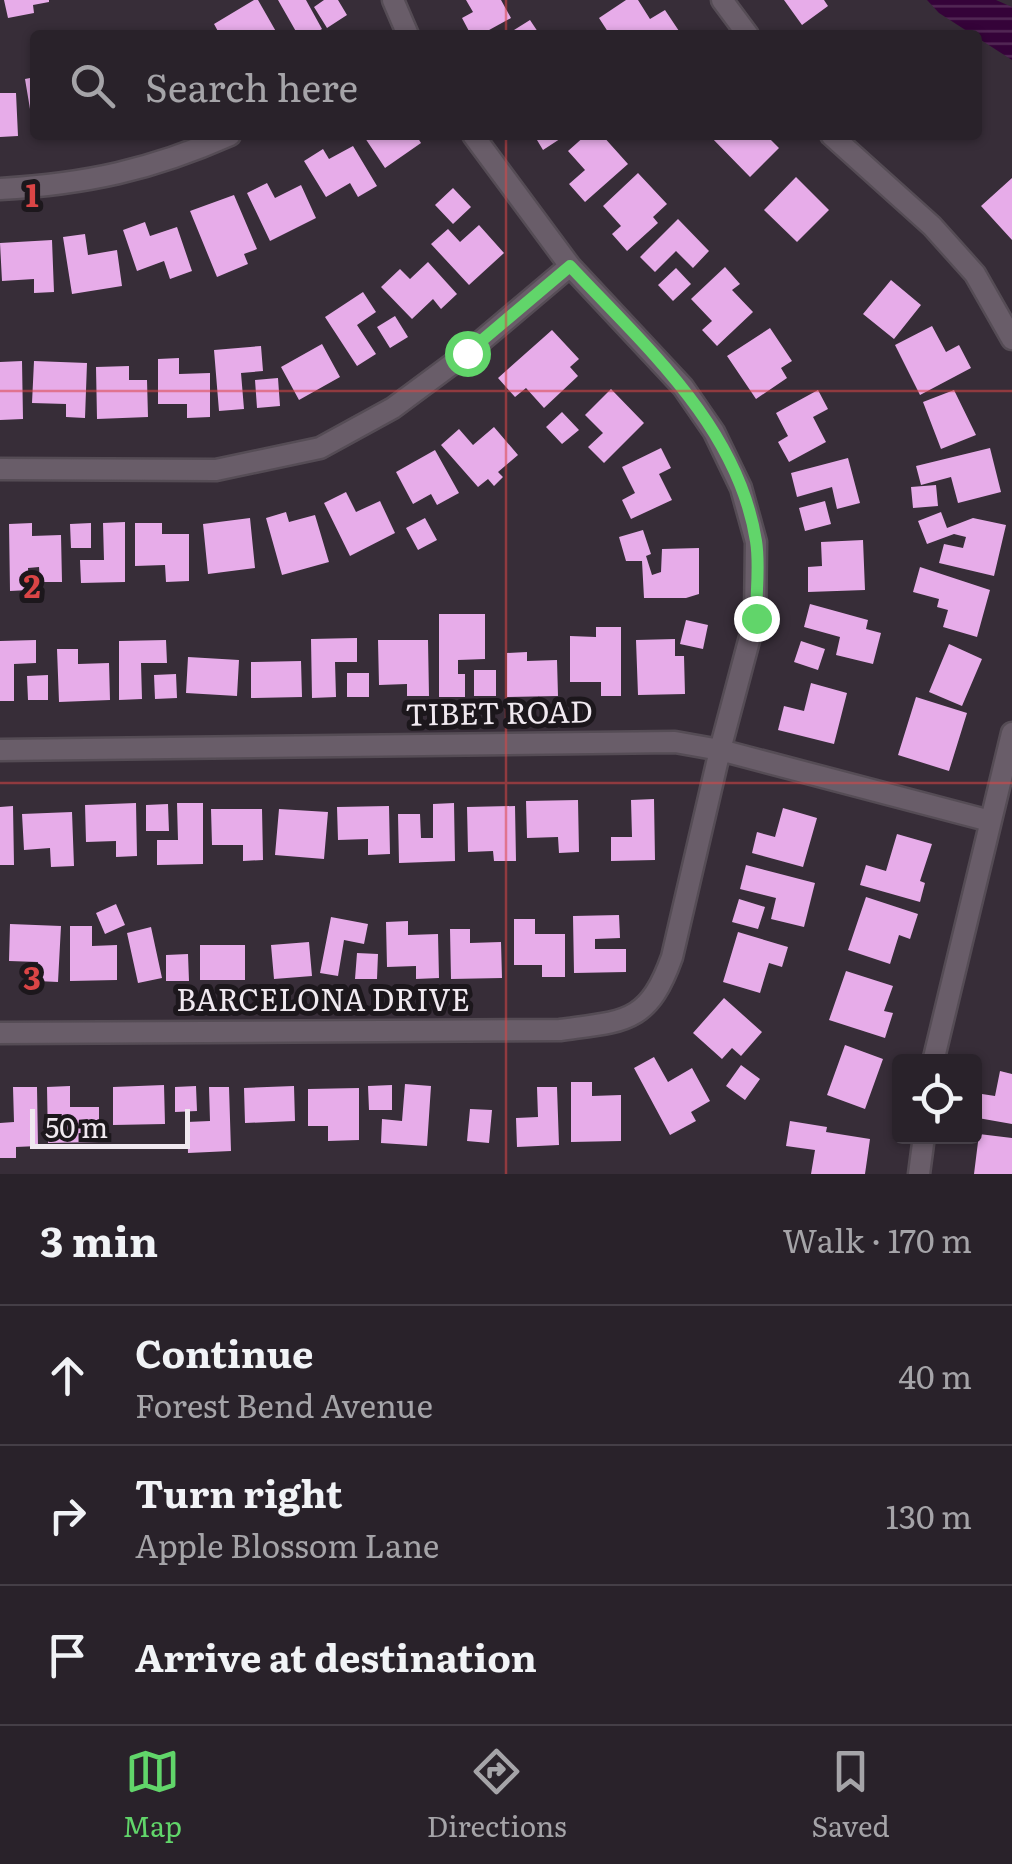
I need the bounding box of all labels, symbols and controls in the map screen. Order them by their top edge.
search box [30,30,982,140]
text: Search here [145,57,358,114]
icon: search [65,58,120,113]
text: 1 [25,169,39,217]
route start [445,331,491,377]
text: 2 [23,560,41,608]
route end [734,596,780,642]
street label: TIBET ROAD [405,687,593,735]
text: 3 [23,952,41,1000]
street label: BARCELONA DRIVE [176,976,470,1020]
map controls [892,1054,982,1144]
button: locate [892,1054,982,1144]
scale bar [30,1104,190,1148]
text: 50 m [45,1105,108,1147]
text: 3 min [40,1208,158,1270]
text: Walk · 170 m [782,1215,972,1263]
text: Continue [135,1323,313,1380]
icon: ahead [40,1348,95,1403]
text: 40 m [898,1351,972,1399]
text: Forest Bend Avenue [135,1380,433,1428]
text: Turn right [135,1463,342,1520]
icon: right [40,1488,95,1543]
text: 130 m [886,1491,972,1539]
text: Apple Blossom Lane [135,1520,439,1568]
text: Arrive at destination [135,1627,537,1684]
icon: arrive [40,1628,95,1683]
tab: Map [122,1744,182,1846]
tab: Directions [427,1744,567,1846]
tab: Saved [812,1744,890,1846]

